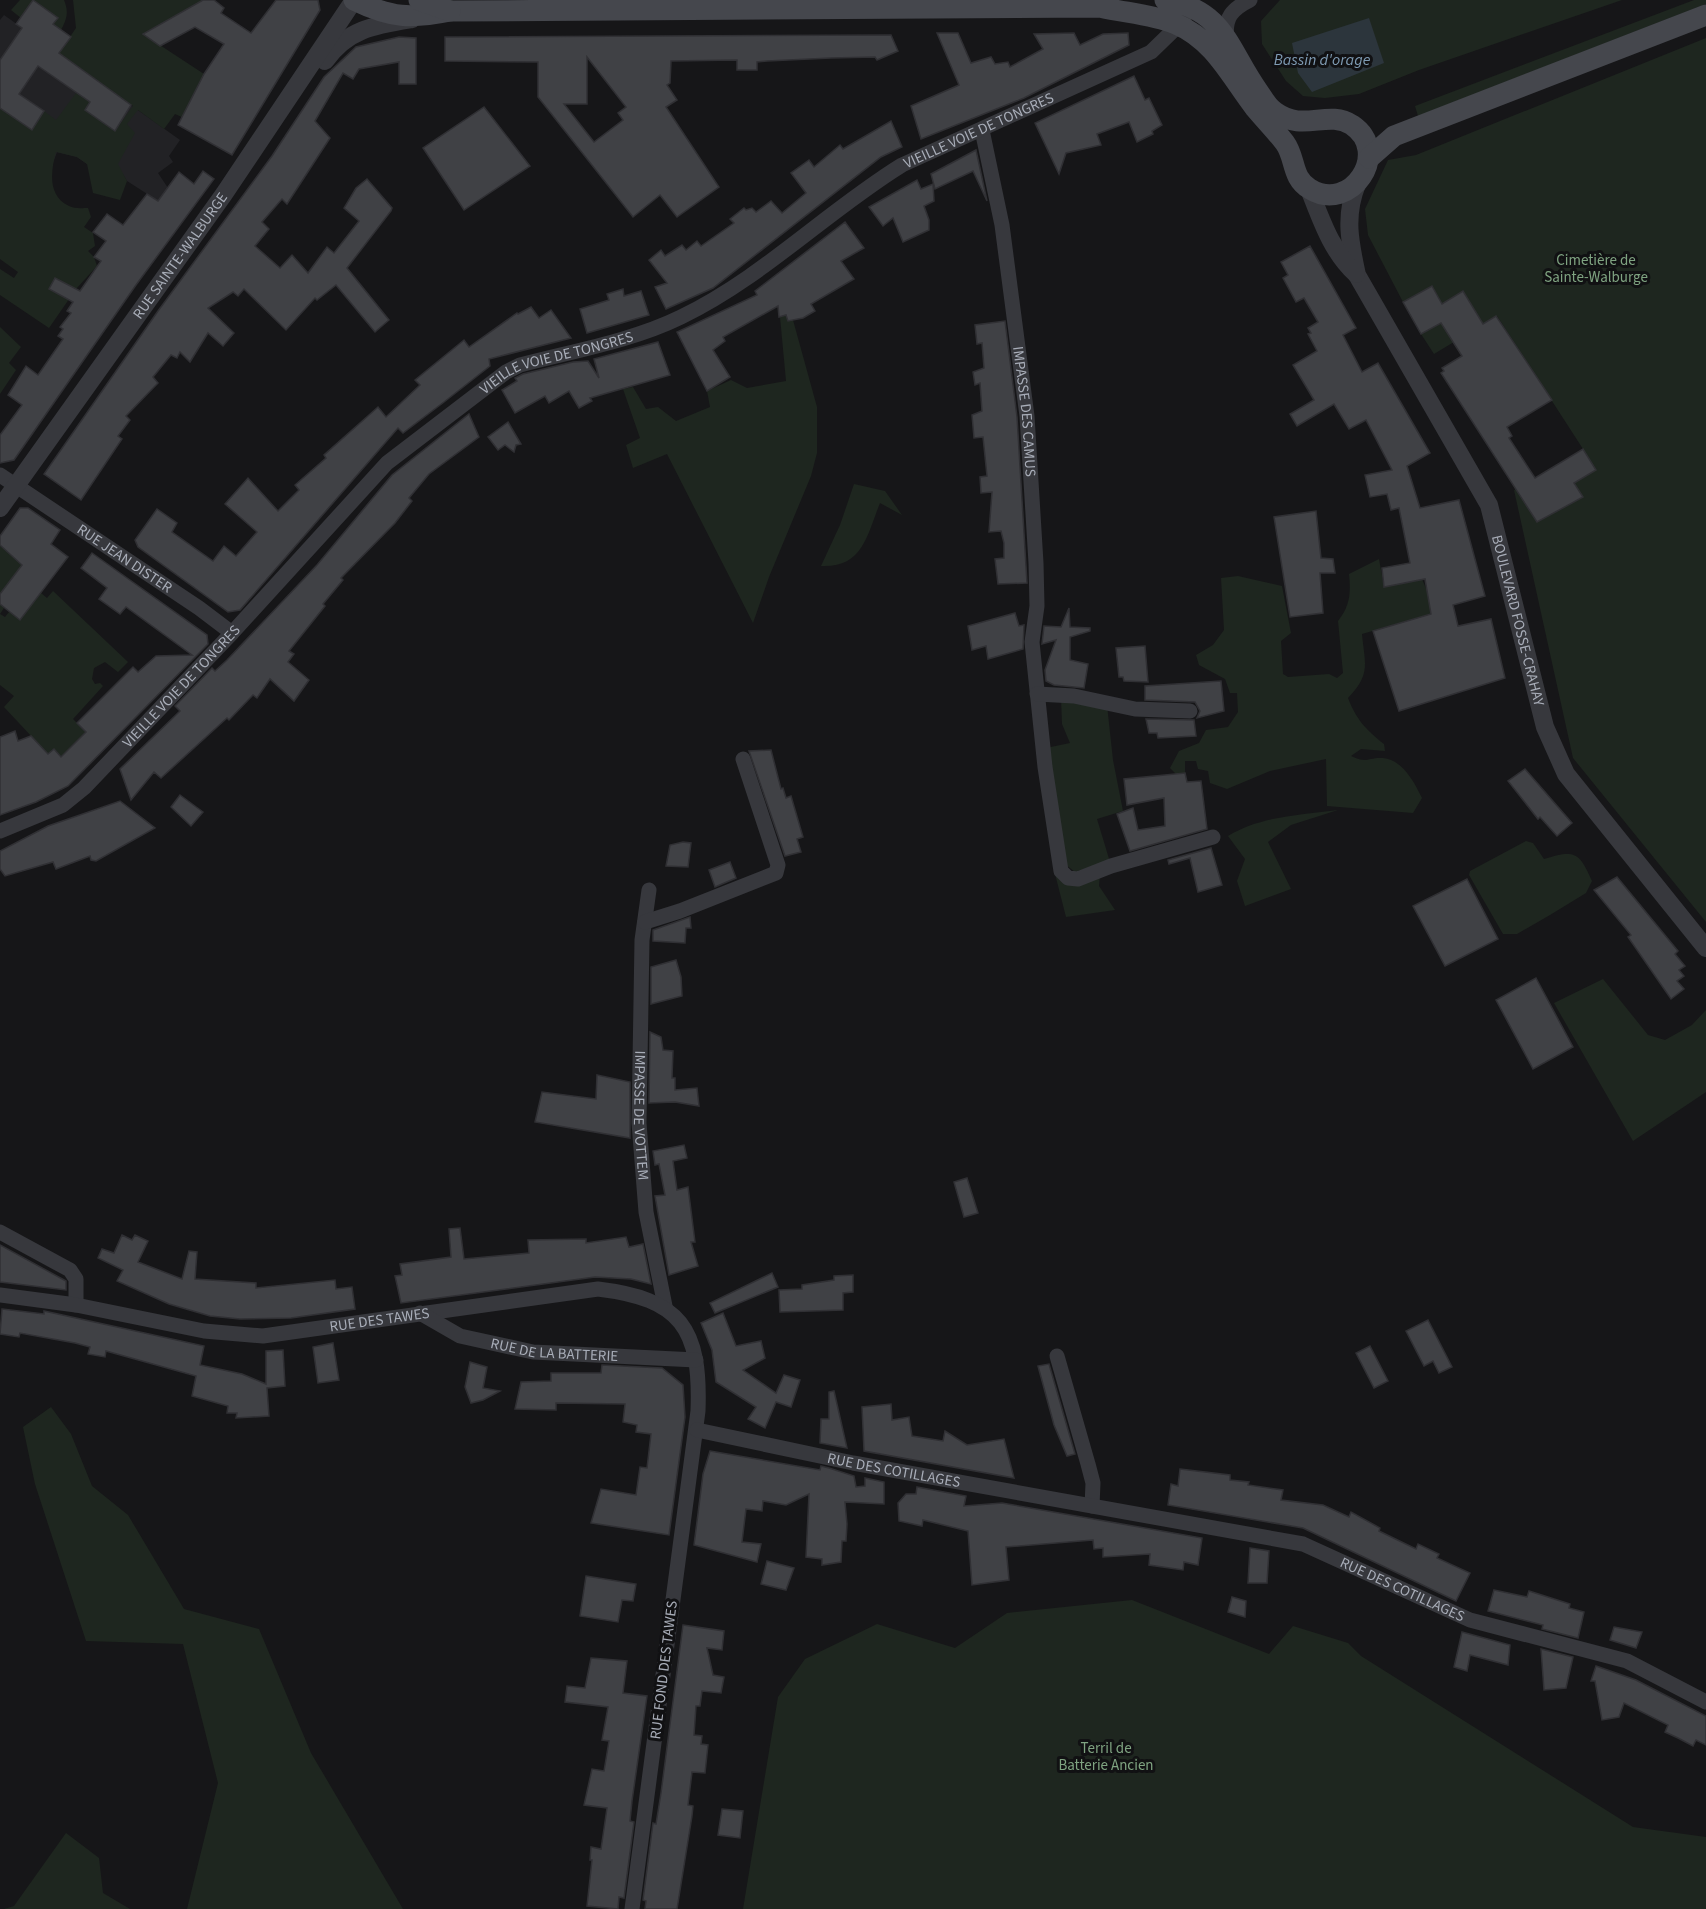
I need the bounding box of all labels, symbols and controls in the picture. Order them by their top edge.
water label: Bassin d'orage [1274,49,1371,71]
street label: VIEILLE VOIE DE TONGRES [900,87,1057,173]
street label: RUE SAINTE-WALBURGE [128,188,232,323]
park label: Cimetière de Sainte-Walburge [1544,250,1648,288]
street label: VIEILLE VOIE DE TONGRES [475,326,636,399]
street label: IMPASSE DES CAMUS [1007,345,1041,477]
street label: RUE JEAN DISTER [73,519,177,598]
street label: BOULEVARD FOSSE-CRAHAY [1486,533,1550,709]
street label: VIEILLE VOIE DE TONGRES [117,620,245,752]
street label: IMPASSE DE VOTTEM [628,1050,654,1181]
street label: RUE DES TAWES [328,1302,431,1337]
street label: RUE DE LA BATTERIE [489,1333,619,1367]
street label: RUE DES COTILLAGES [825,1447,962,1493]
street label: RUE DES COTILLAGES [1337,1552,1468,1627]
street label: RUE FOND DES TAWES [645,1599,683,1741]
park label: Terril de Batterie Ancien [1058,1738,1154,1776]

